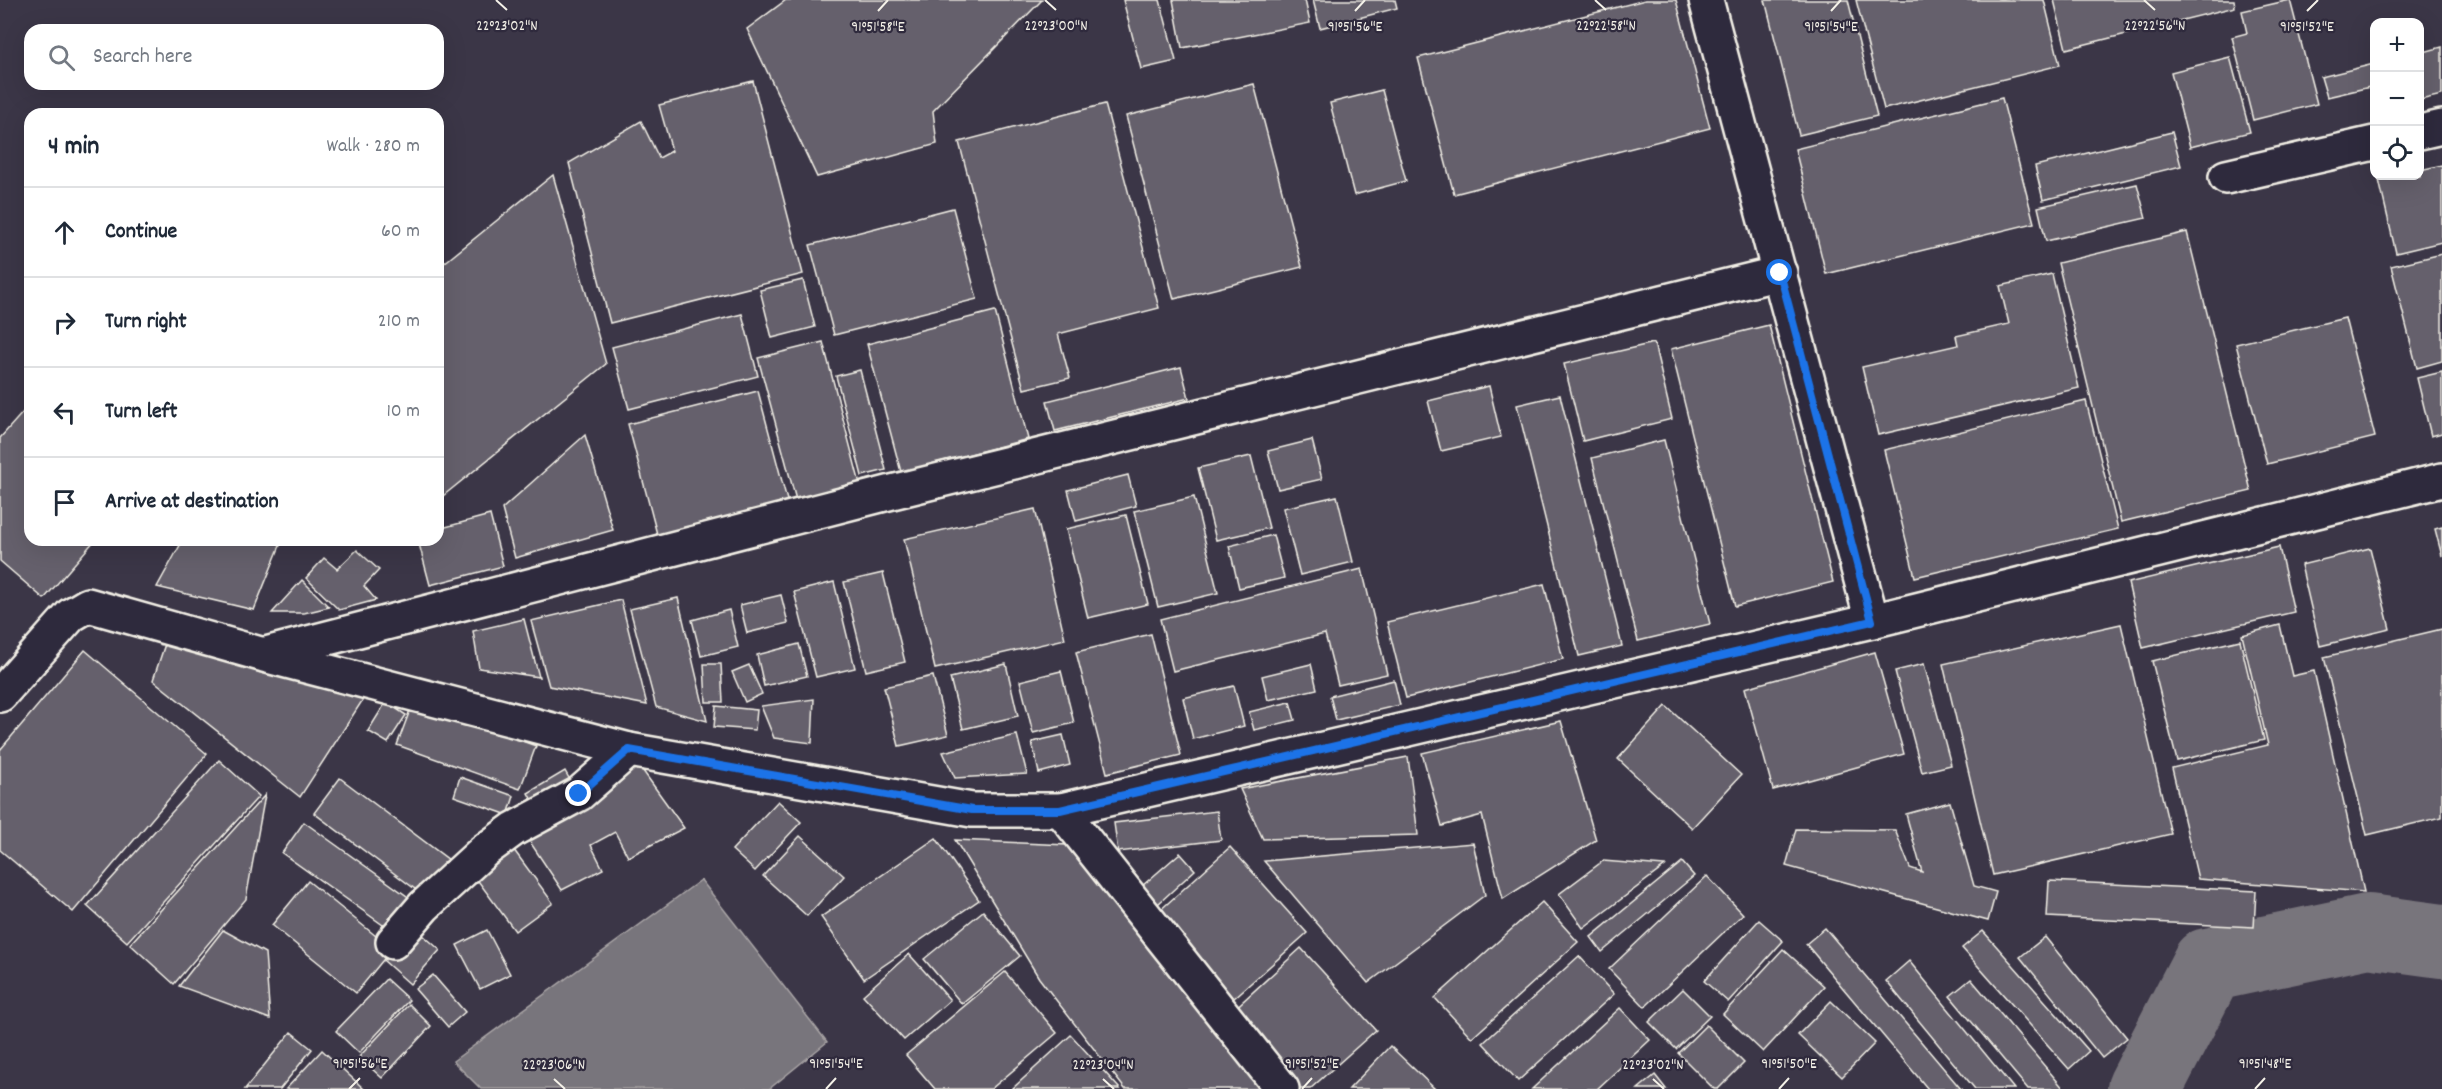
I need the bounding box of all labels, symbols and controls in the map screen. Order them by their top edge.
text: 22°23'02"N [476,16,538,38]
text: 22°23'00"N [1024,16,1088,38]
text: 22°22'58"N [1576,16,1636,38]
text: 22°22'56"N [2124,16,2186,38]
text: 91°51'58"E [851,17,905,39]
text: 91°51'56"E [1328,17,1382,39]
text: 91°51'54"E [1804,17,1858,39]
text: 91°51'52"E [2280,17,2334,39]
map controls [2370,18,2424,180]
button: + [2370,18,2424,72]
search box [24,24,444,90]
icon: search [45,41,78,74]
text: Search here [93,42,192,73]
button: − [2370,72,2424,126]
button: locate [2370,126,2424,180]
text: 4 min [48,129,99,166]
text: Walk · 280 m [326,133,420,161]
icon: ahead [48,216,81,249]
text: Continue [105,217,177,248]
text: 60 m [381,218,420,246]
route start [1766,259,1792,285]
icon: right [48,306,81,339]
text: Turn right [105,307,187,338]
text: 210 m [378,308,420,336]
icon: left [48,396,81,429]
text: Turn left [105,397,177,428]
text: 10 m [386,398,420,426]
icon: arrive [48,486,81,519]
text: Arrive at destination [105,487,279,518]
route end [565,780,591,806]
text: 91°51'56"E [333,1054,387,1076]
text: 91°51'54"E [809,1054,863,1076]
text: 91°51'52"E [1285,1054,1339,1076]
text: 91°51'50"E [1761,1054,1817,1076]
text: 91°51'48"E [2239,1054,2291,1076]
text: 22°23'06"N [523,1055,585,1077]
text: 22°23'04"N [1072,1055,1134,1077]
text: 22°23'02"N [1622,1055,1684,1077]

